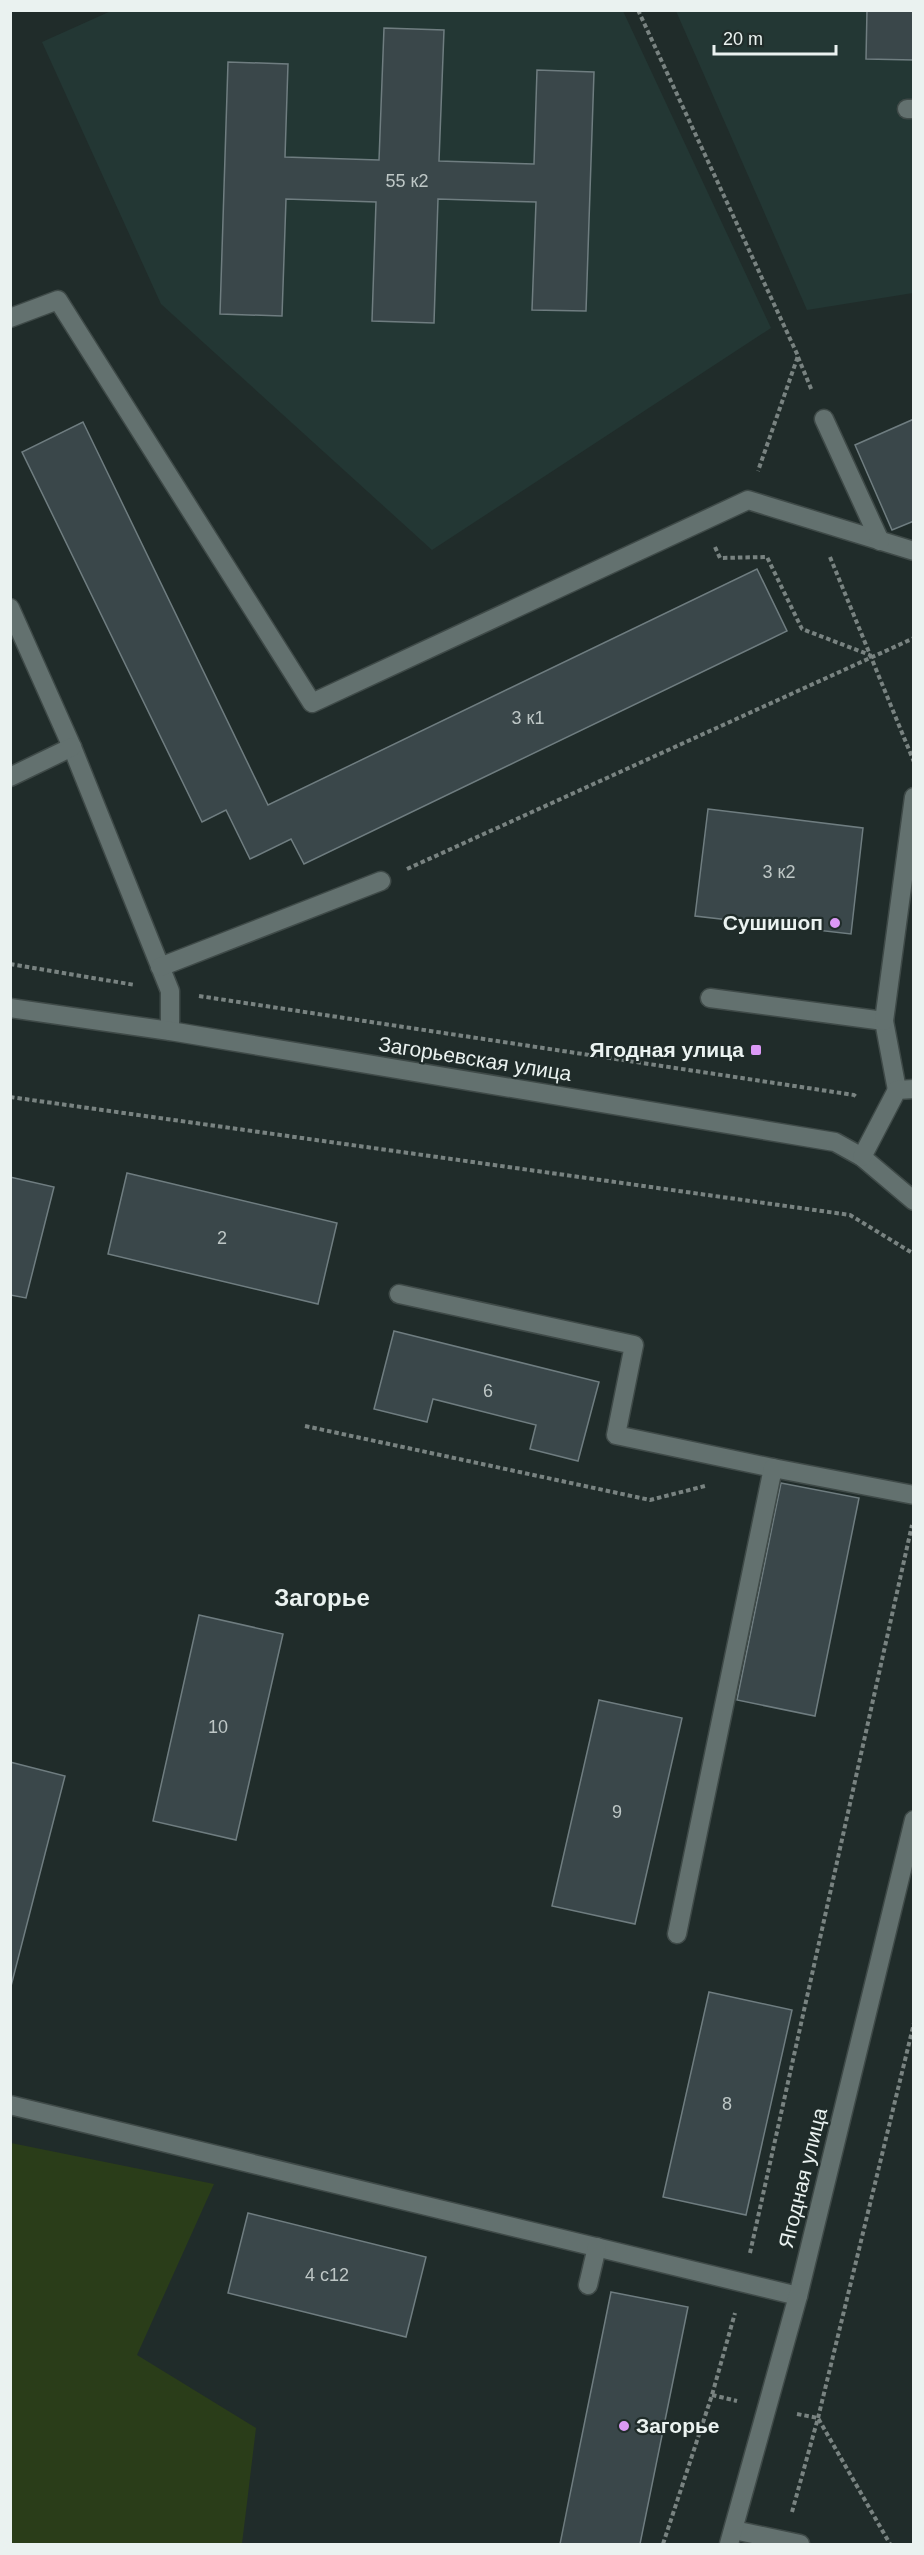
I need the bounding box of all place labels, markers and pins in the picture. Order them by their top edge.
place label: Сушишоп [723,911,823,934]
marker: Сушишоп [828,916,842,930]
place label: Ягодная улица [590,1038,744,1061]
marker: Ягодная улица [749,1043,763,1057]
place label: Загорье [636,2414,720,2437]
marker: Загорье [617,2419,631,2433]

